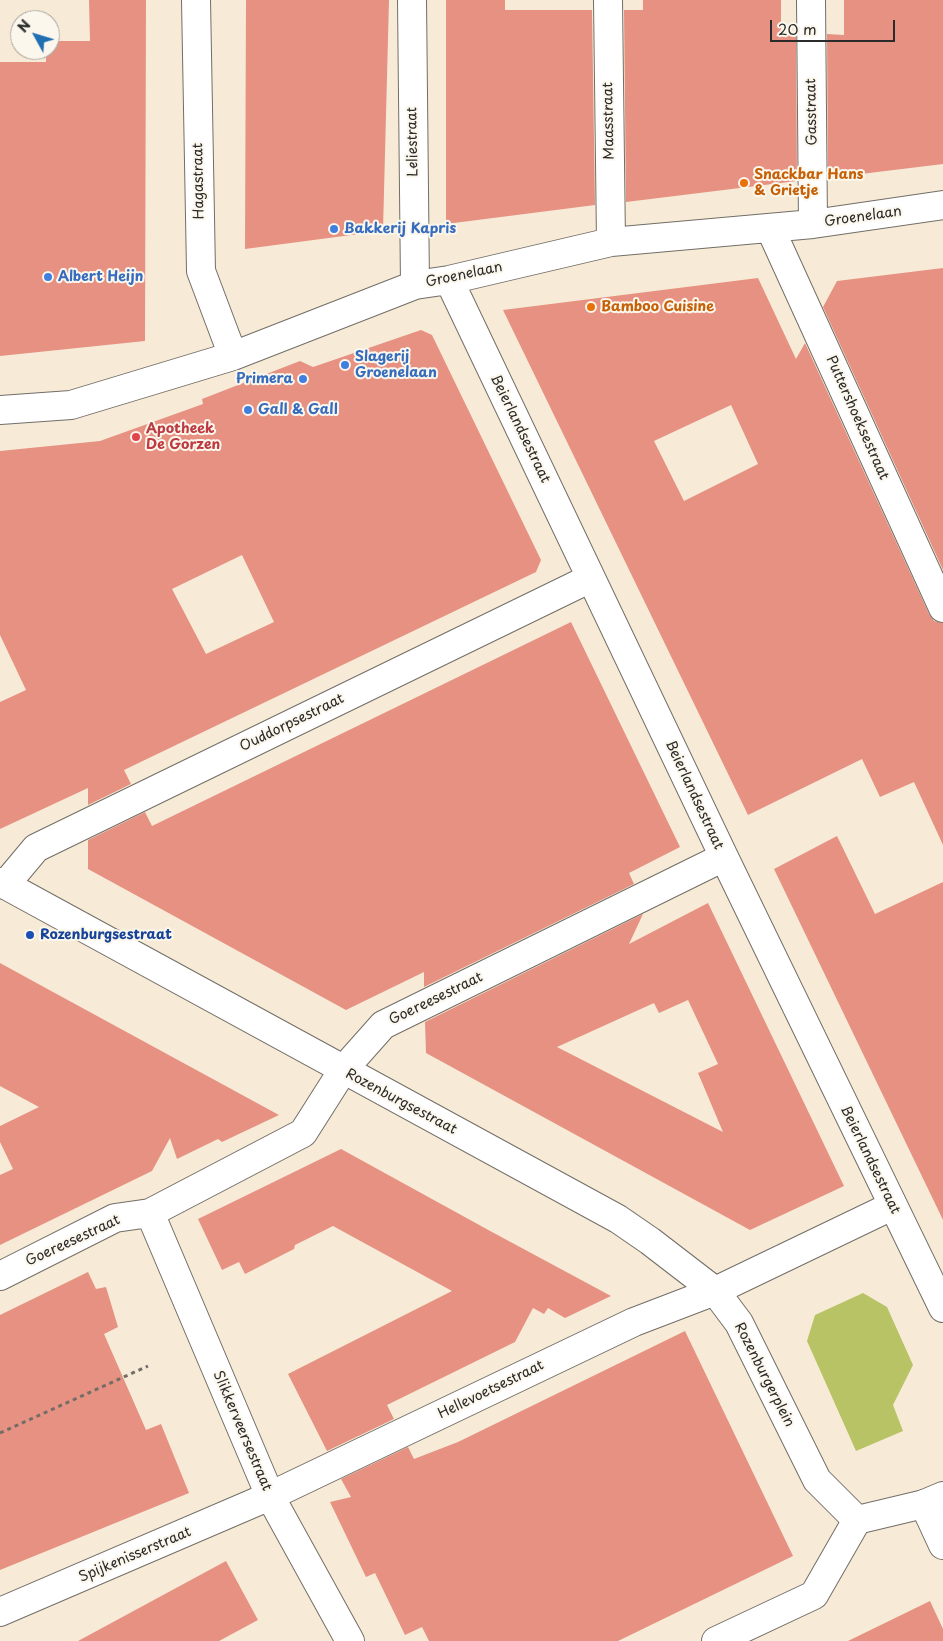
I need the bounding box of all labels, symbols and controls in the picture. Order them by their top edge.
north arrow [10,10,60,60]
scale bar [773,10,898,42]
text: N [12,15,35,37]
text: 20 m [778,17,817,40]
street label: Gasstraat [803,78,821,146]
street label: Maasstraat [600,82,618,160]
street label: Leliestraat [404,107,422,177]
street label: Hagastraat [190,143,208,219]
place label: Snackbar Hans & Grietje [754,167,864,200]
marker: Snackbar Hans & Grietje [738,177,750,189]
street label: Groenelaan [823,203,903,231]
place label: Bakkerij Kapris [344,221,456,237]
marker: Bakkerij Kapris [328,223,340,235]
street label: Groenelaan [424,259,504,291]
place label: Albert Heijn [58,269,143,285]
marker: Albert Heijn [42,271,54,283]
place label: Bamboo Cuisine [601,299,714,315]
marker: Bamboo Cuisine [585,301,597,313]
place label: Slagerij Groenelaan [355,349,437,382]
street label: Puttershoeksestraat [822,353,892,483]
marker: Slagerij Groenelaan [339,359,351,371]
place label: Primera [236,371,293,387]
street label: Beierlandsestraat [486,372,554,486]
marker: Primera [297,373,309,385]
place label: Gall & Gall [258,402,338,418]
marker: Gall & Gall [242,404,254,416]
place label: Apotheek De Gorzen [146,421,220,454]
marker: Apotheek De Gorzen [130,431,142,443]
street label: Ouddorpsestraat [237,691,347,755]
street label: Beierlandsestraat [661,738,727,852]
place label: Rozenburgsestraat [40,927,172,943]
marker: Rozenburgsestraat [24,929,36,941]
street label: Goereesestraat [386,969,486,1029]
street label: Rozenburgsestraat [343,1066,459,1138]
street label: Beierlandsestraat [836,1103,904,1217]
street label: Goereesestraat [23,1212,123,1270]
street label: Rozenburgerplein [730,1320,798,1430]
street label: Hellevoetsestraat [435,1357,547,1423]
street label: Slikkerveersestraat [209,1368,275,1494]
street label: Spijkenisserstraat [76,1524,194,1586]

